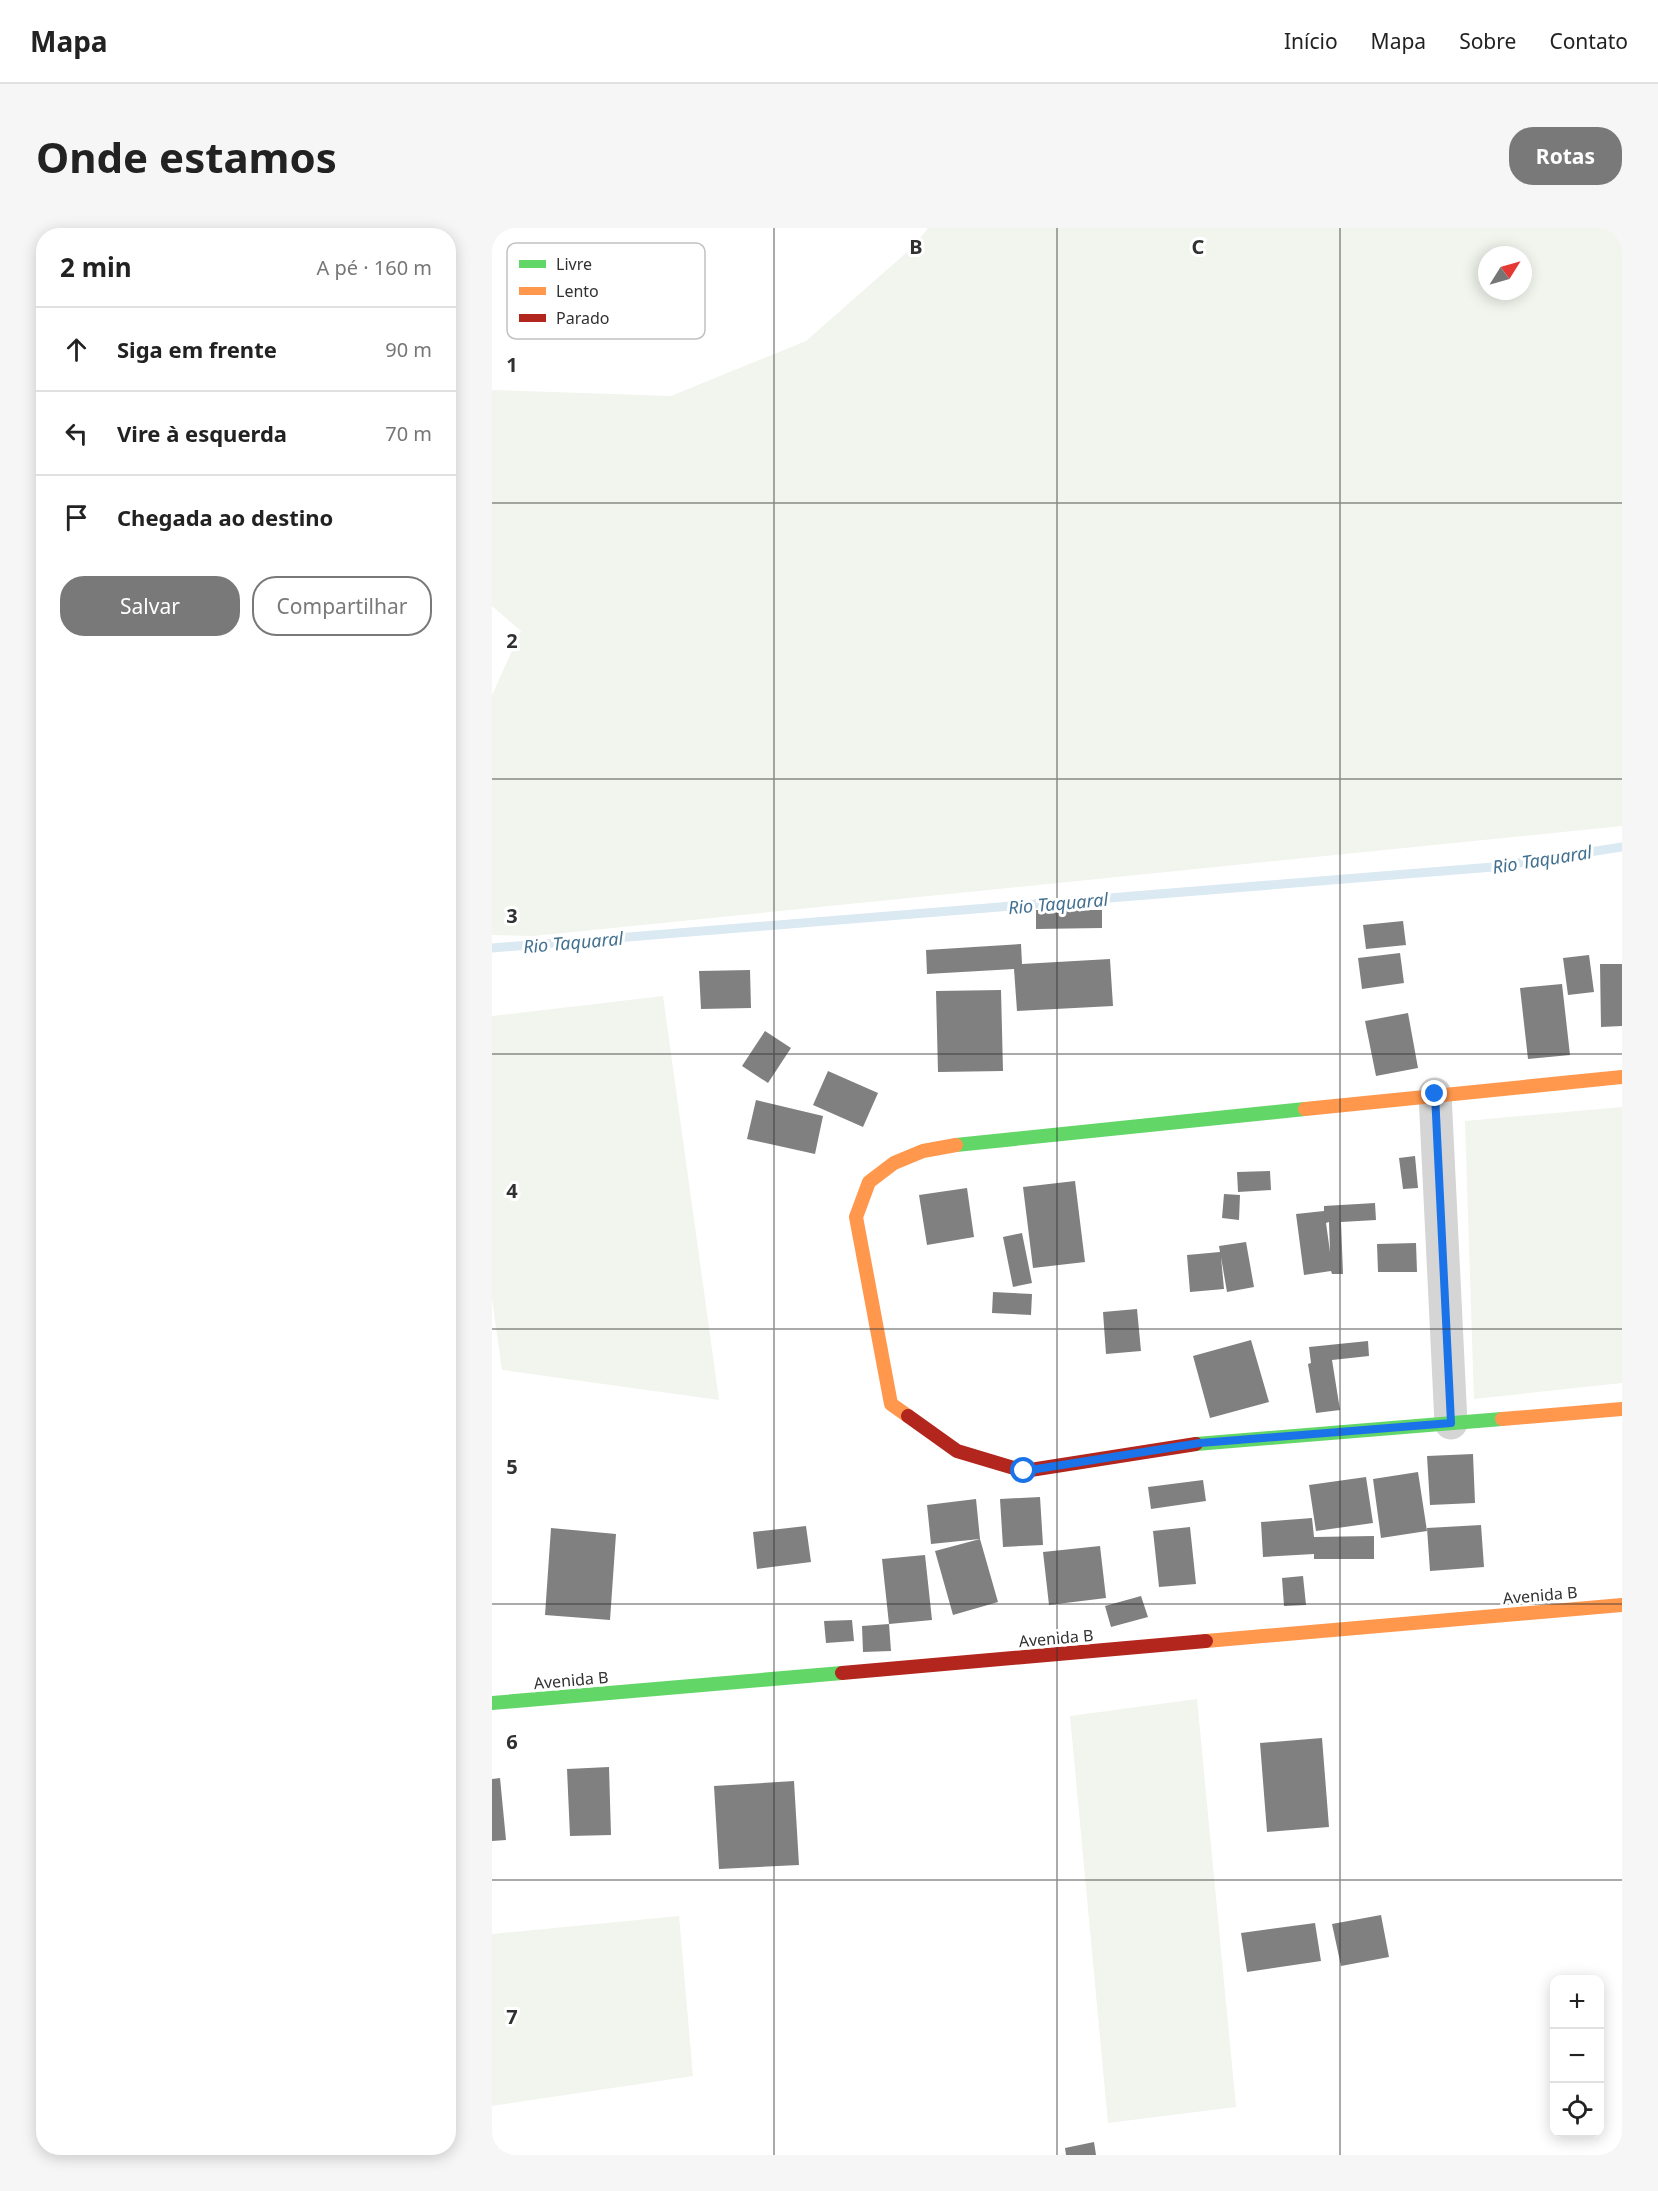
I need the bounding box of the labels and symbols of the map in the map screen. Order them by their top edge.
text: B [909,233,923,260]
text: C [1192,233,1205,260]
legend [507,243,705,339]
north arrow [1478,246,1532,300]
text: Livre [556,253,592,275]
text: Lento [556,280,599,302]
text: Parado [556,307,609,329]
text: 1 [506,351,518,378]
text: 2 [506,627,518,654]
water label: Rio Taquaral [1491,839,1594,879]
water label: Rio Taquaral [1007,887,1109,919]
text: 3 [506,902,518,929]
water label: Rio Taquaral [522,926,624,958]
route end [1421,1080,1447,1106]
text: 4 [506,1177,518,1204]
text: 5 [506,1453,518,1480]
route start [1010,1457,1036,1483]
street label: Avenida B [1502,1581,1578,1609]
street label: Avenida B [1018,1624,1094,1652]
street label: Avenida B [533,1666,609,1694]
text: 6 [506,1728,518,1755]
text: 7 [506,2003,518,2030]

